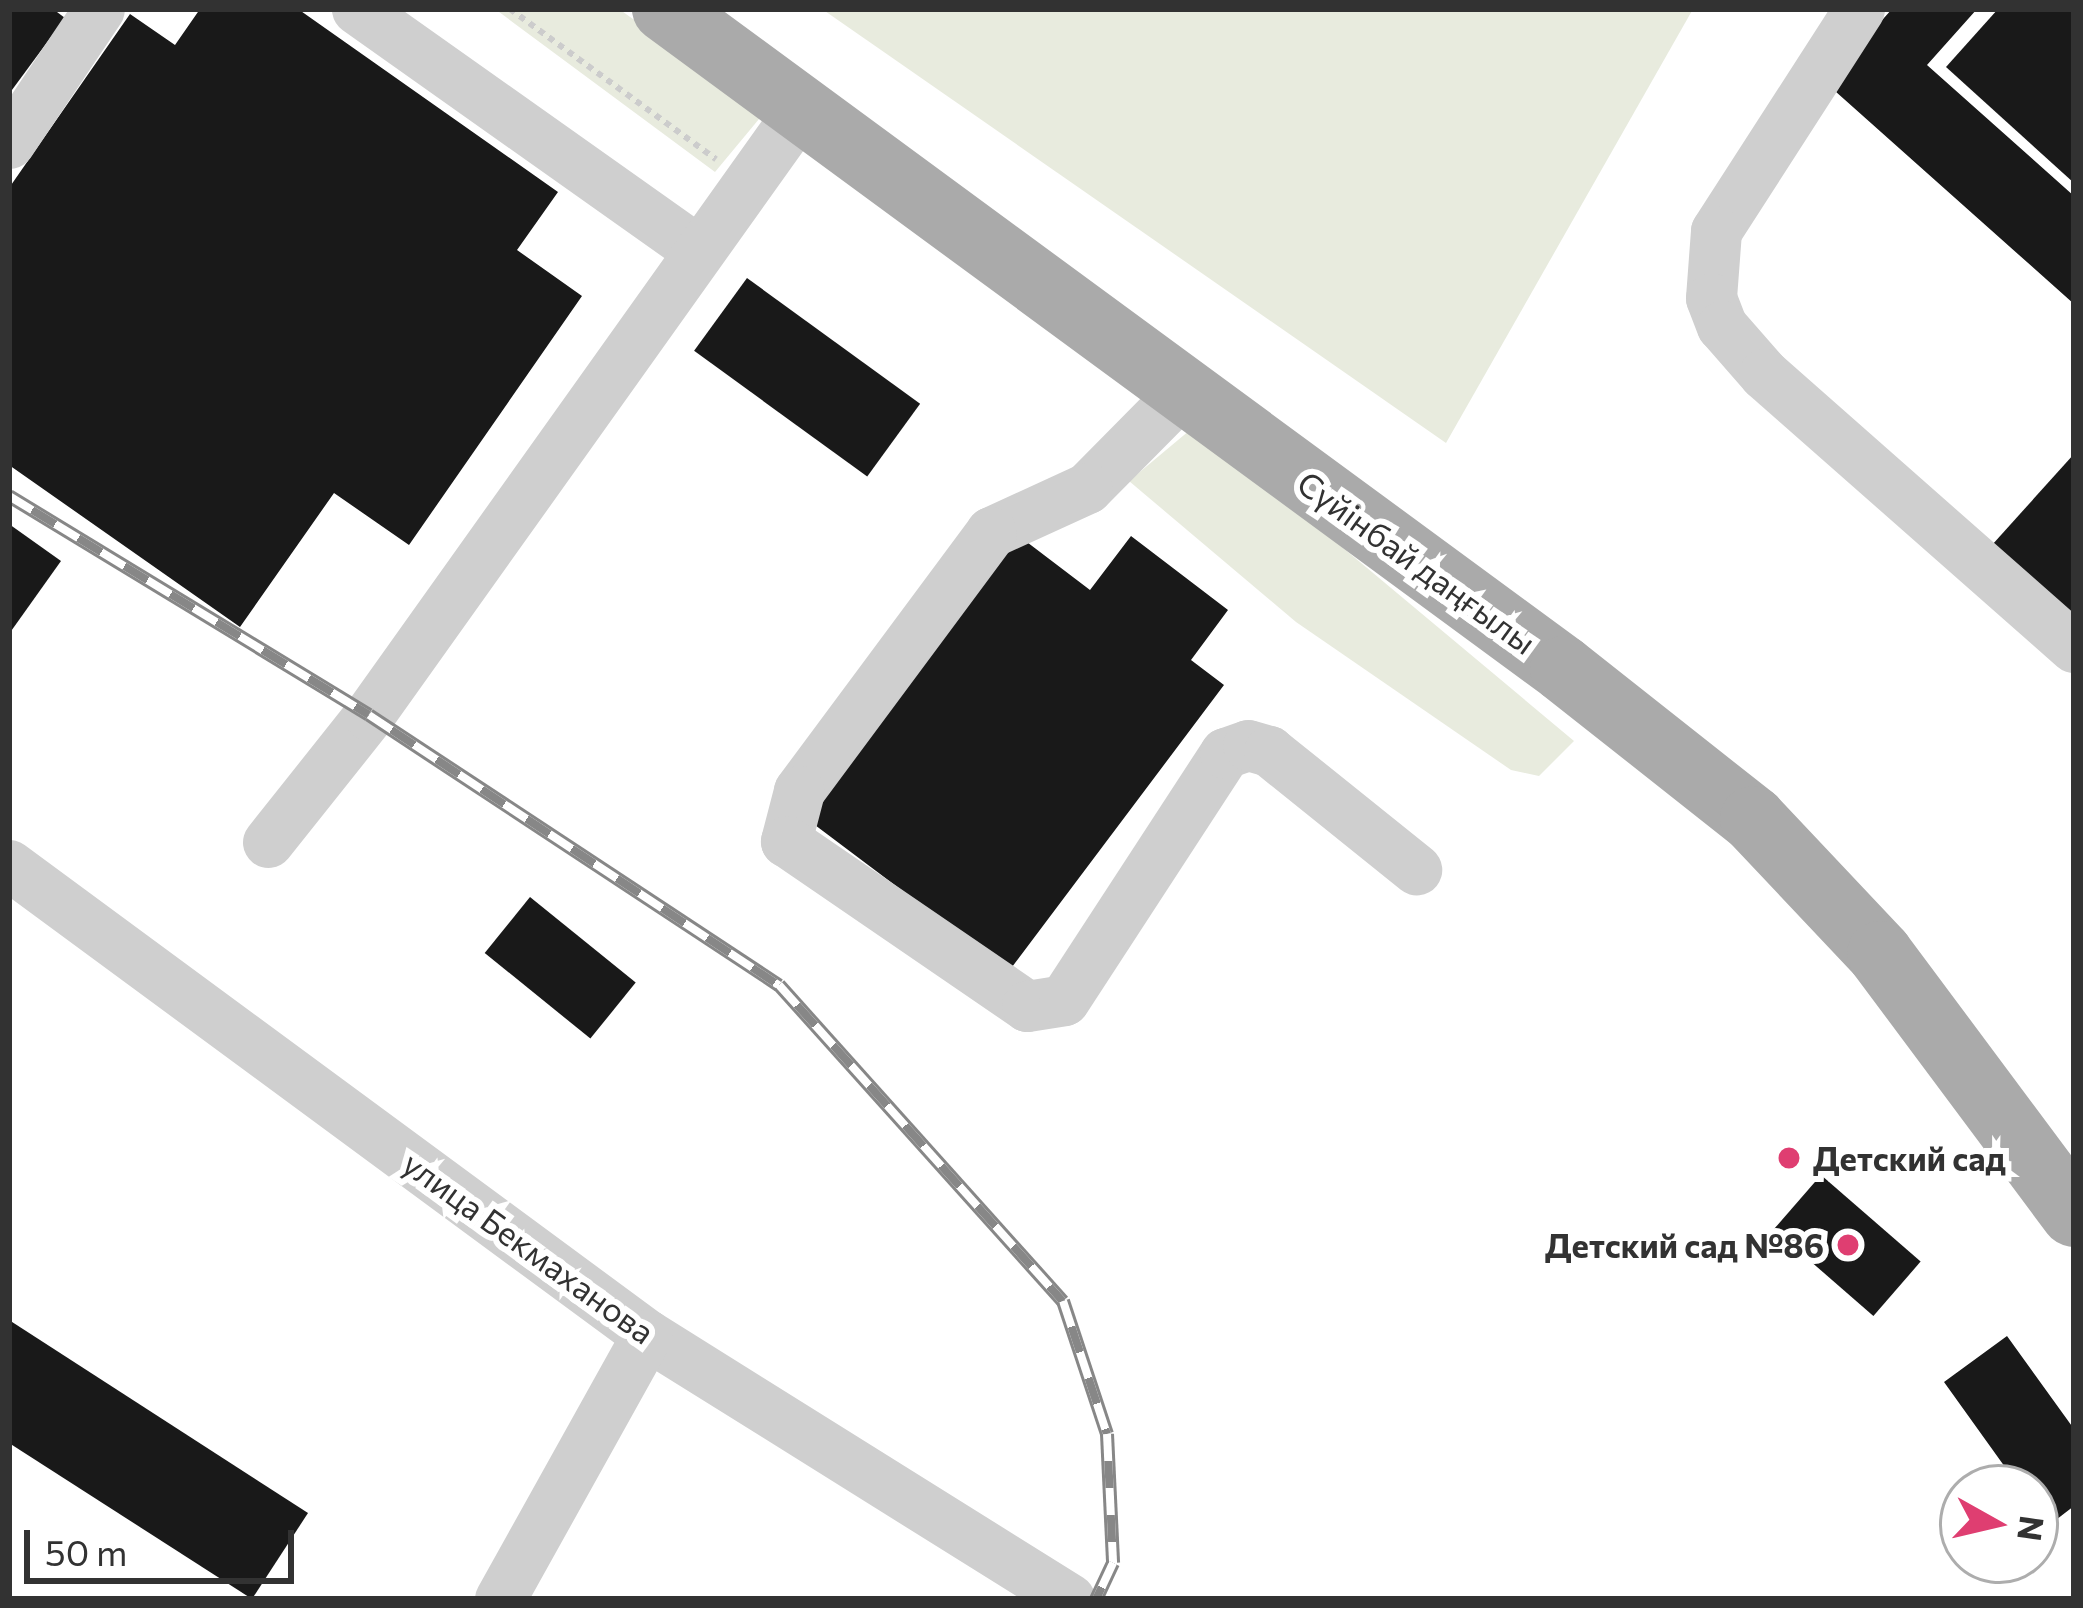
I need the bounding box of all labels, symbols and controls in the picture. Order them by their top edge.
street label: Сүйінбай даңғылы [1290,462,1544,662]
place label: Детский сад [1813,1138,2006,1178]
street label: улица Бекмаханова [396,1143,662,1351]
marker: Детский сад [1776,1145,1802,1171]
place label: Детский сад №86 [1545,1225,1824,1265]
marker: Детский сад №86 [1835,1232,1861,1258]
north arrow [1939,1464,2059,1584]
scale bar [30,1506,300,1580]
text: N [2010,1514,2054,1544]
text: 50 m [45,1529,127,1573]

